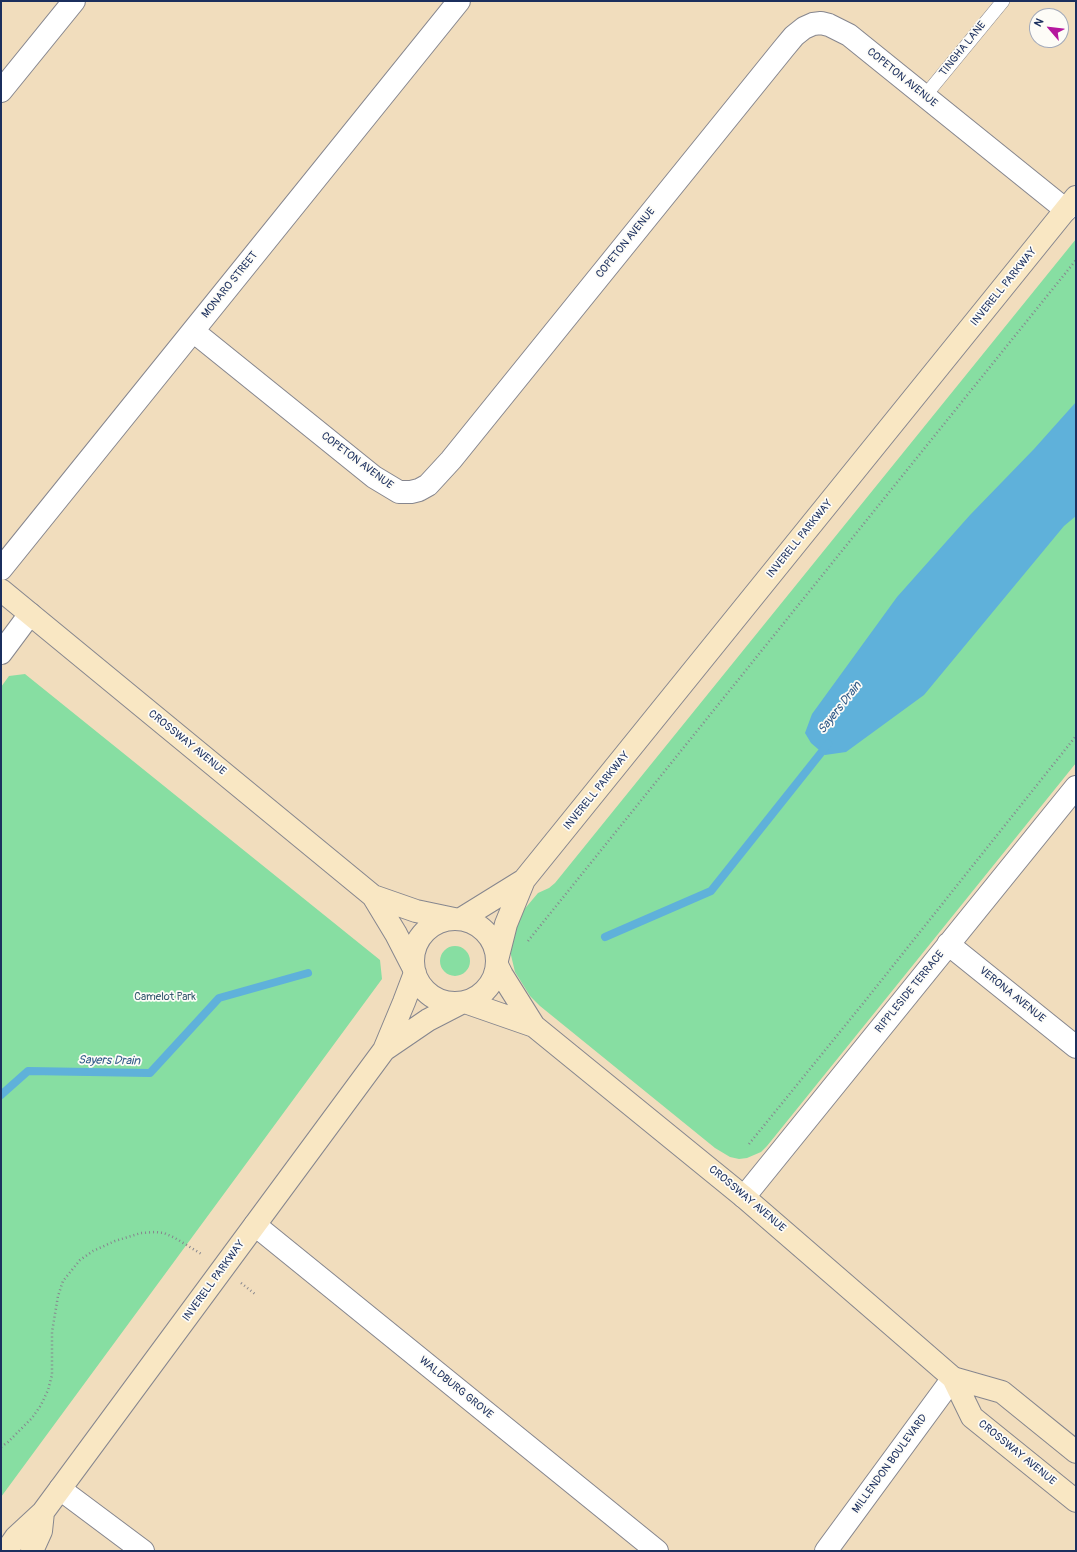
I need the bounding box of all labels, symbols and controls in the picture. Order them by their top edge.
north arrow [1029,8,1069,48]
text: N [1031,16,1046,29]
street label: TINGHA LANE [937,19,989,79]
street label: COPETON AVENUE [864,46,940,110]
street label: COPETON AVENUE [594,205,658,281]
street label: INVERELL PARKWAY [968,245,1040,329]
street label: MONARO STREET [199,249,261,321]
street label: COPETON AVENUE [318,430,396,492]
street label: INVERELL PARKWAY [764,497,836,581]
water label: Sayers Drain [815,679,865,737]
street label: CROSSWAY AVENUE [145,708,229,778]
street label: INVERELL PARKWAY [561,749,633,833]
street label: RIPPLESIDE TERRACE [873,948,947,1036]
street label: VERONA AVENUE [976,964,1048,1026]
park label: Camelot Park [134,990,196,1004]
water label: Sayers Drain [78,1053,140,1069]
street label: CROSSWAY AVENUE [706,1163,788,1235]
street label: INVERELL PARKWAY [180,1238,248,1324]
street label: WALDBURG GROVE [416,1354,496,1422]
street label: MILLENDON BOULEVARD [850,1412,930,1516]
street label: CROSSWAY AVENUE [975,1418,1059,1488]

